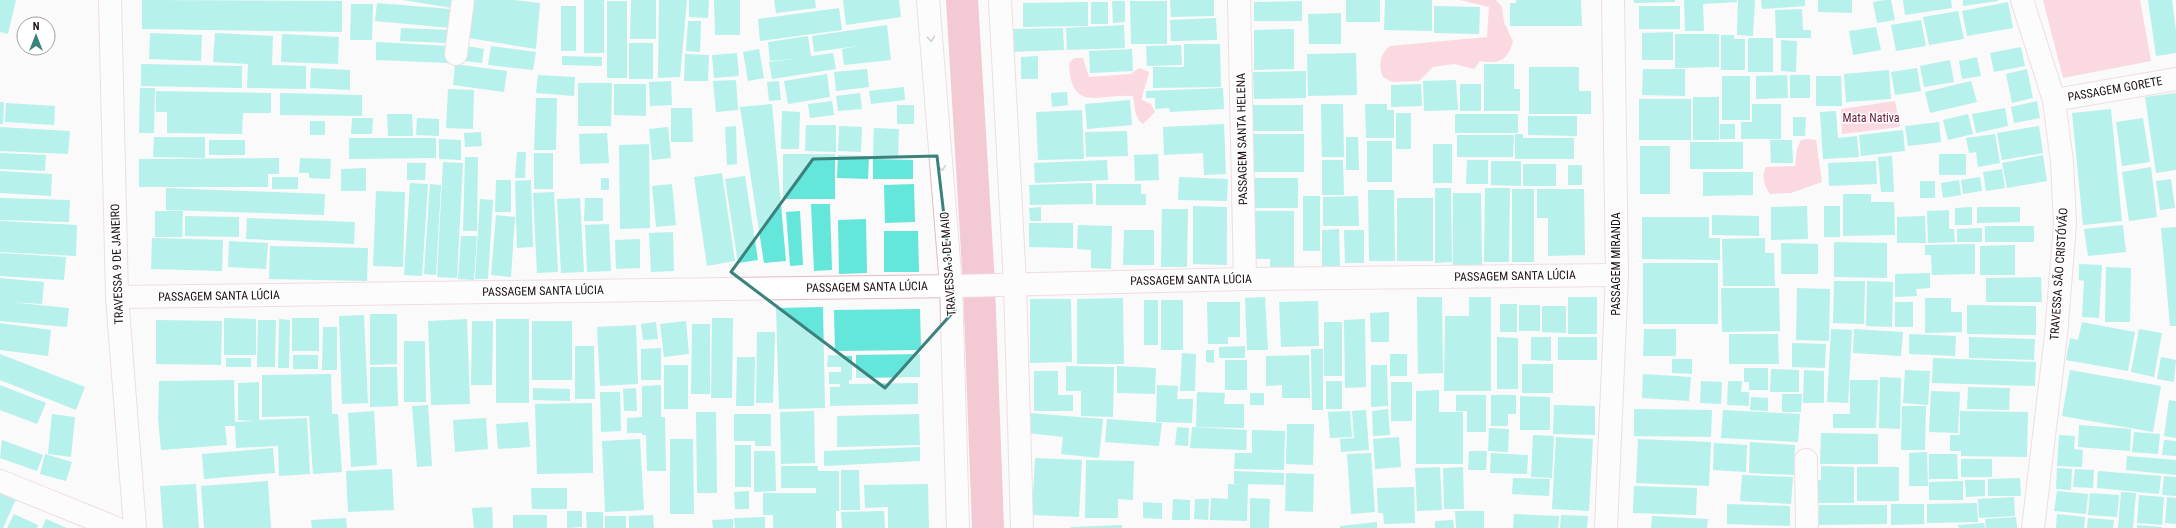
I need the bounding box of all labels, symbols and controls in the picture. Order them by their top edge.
north arrow [16,16,56,56]
text: N [33,20,40,33]
one-way arrow [927,36,936,42]
street label: PASSAGEM SANTA HELENA [1234,73,1250,205]
street label: PASSAGEM GORETE [2067,74,2163,104]
park label: Mata Nativa [1842,111,1900,125]
one-way arrow [937,165,946,171]
street label: TRAVESSA 9 DE JANEIRO [108,203,126,325]
street label: TRAVESSA SÃO CRISTÓVÃO [2045,207,2071,341]
street label: TRAVESSA 3 DE MAIO [937,211,959,317]
street label: PASSAGEM MIRANDA [1609,212,1623,316]
street label: PASSAGEM SANTA LÚCIA [1454,267,1576,284]
street label: PASSAGEM SANTA LÚCIA [1130,271,1252,288]
street label: PASSAGEM SANTA LÚCIA [806,278,928,295]
street label: PASSAGEM SANTA LÚCIA [482,282,604,299]
street label: PASSAGEM SANTA LÚCIA [158,287,280,304]

